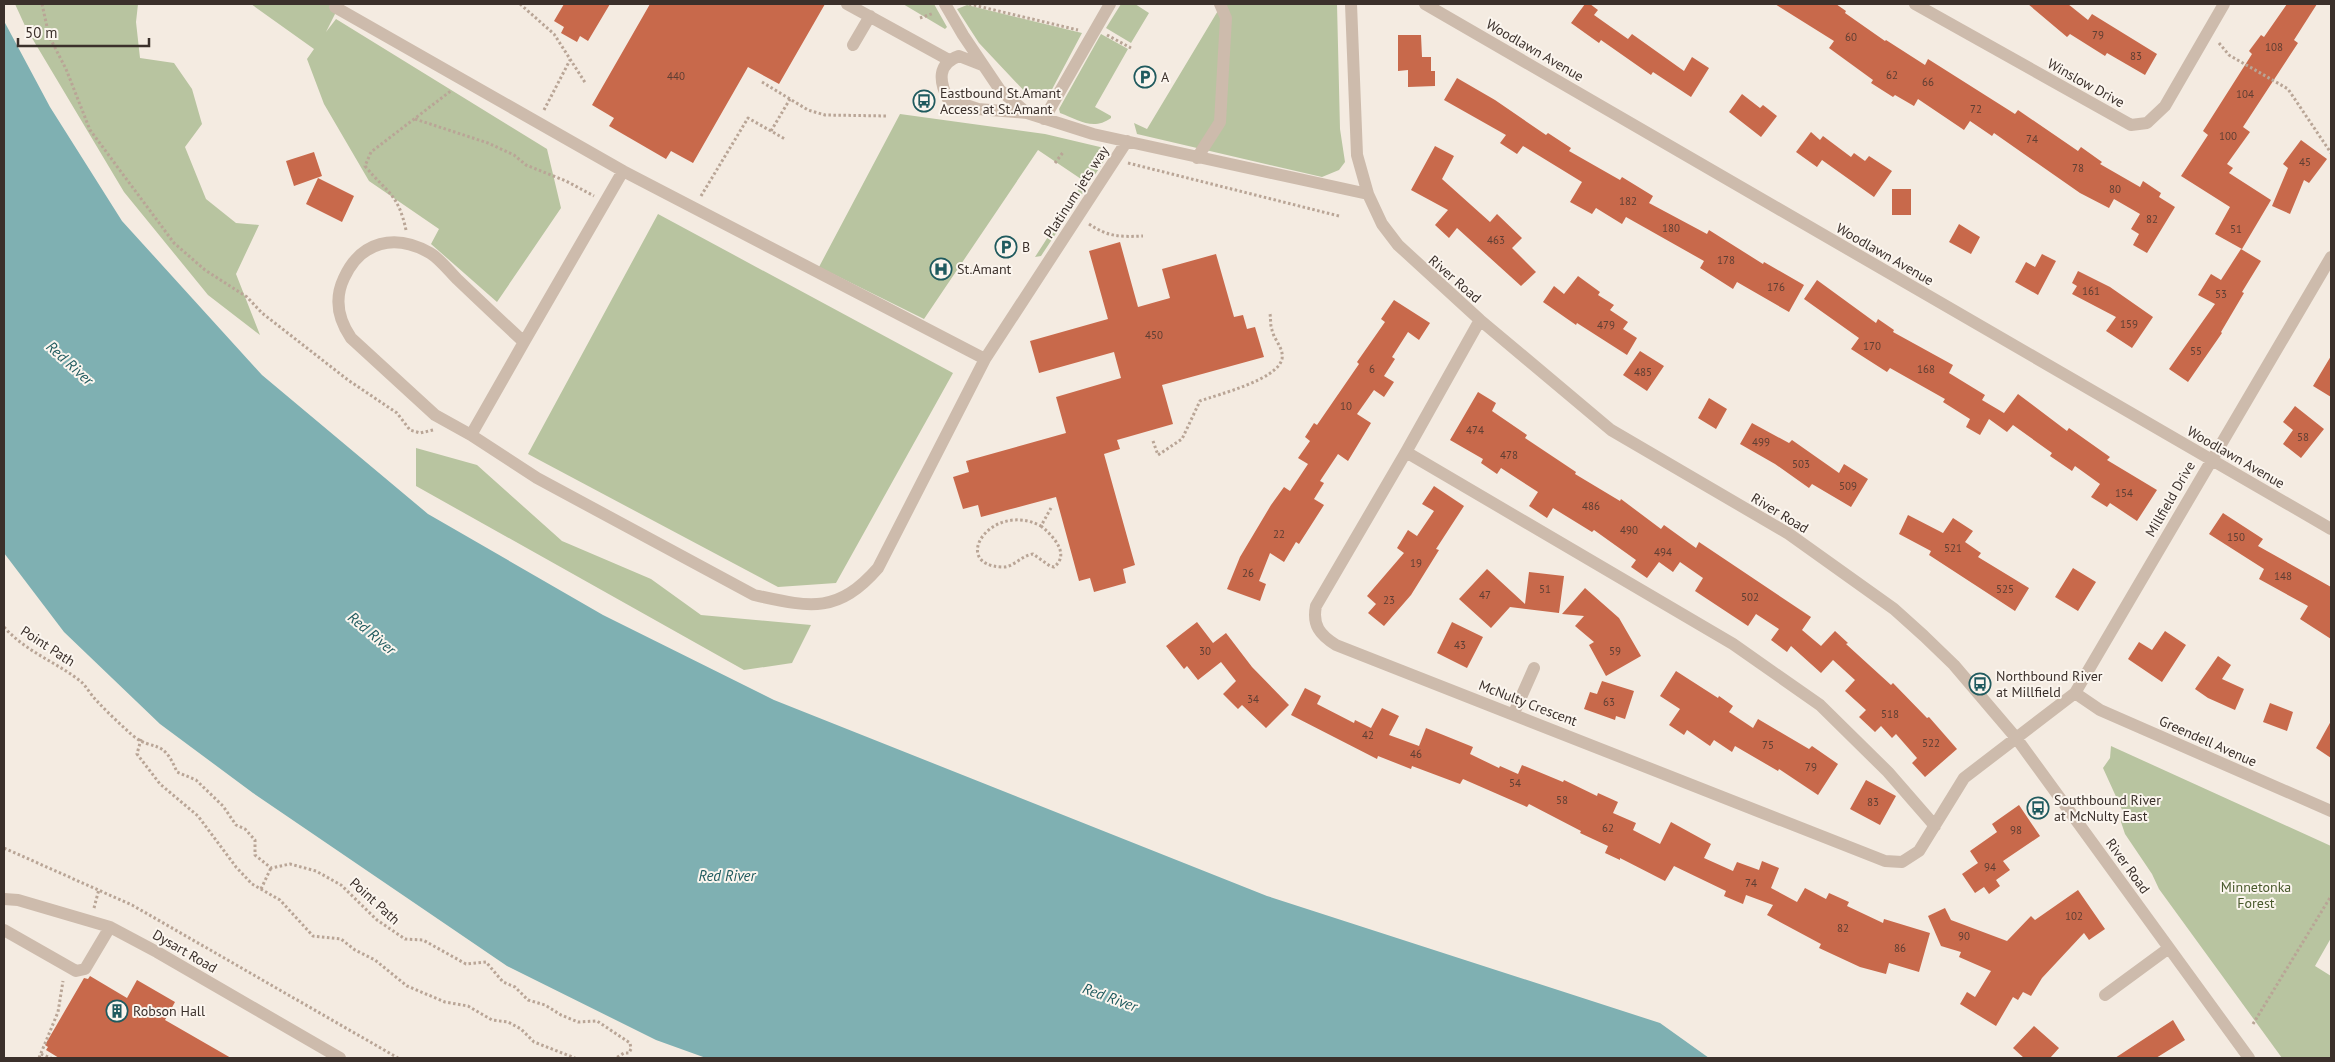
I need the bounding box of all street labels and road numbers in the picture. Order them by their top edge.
street label: Woodlawn Avenue [1483,15,1587,85]
street label: Winslow Drive [2044,54,2128,112]
street label: Platinum jets way [1039,142,1113,242]
street label: Woodlawn Avenue [1833,219,1937,289]
street label: River Road [1425,251,1485,307]
street label: Woodlawn Avenue [2184,422,2288,492]
street label: Millfield Drive [2141,458,2199,540]
street label: River Road [1748,489,1812,537]
street label: Point Path [17,622,79,670]
street label: McNulty Crescent [1476,676,1580,730]
street label: Greendell Avenue [2156,711,2260,771]
street label: River Road [2102,835,2154,897]
street label: Point Path [346,874,404,928]
street label: Dysart Road [149,925,221,977]

